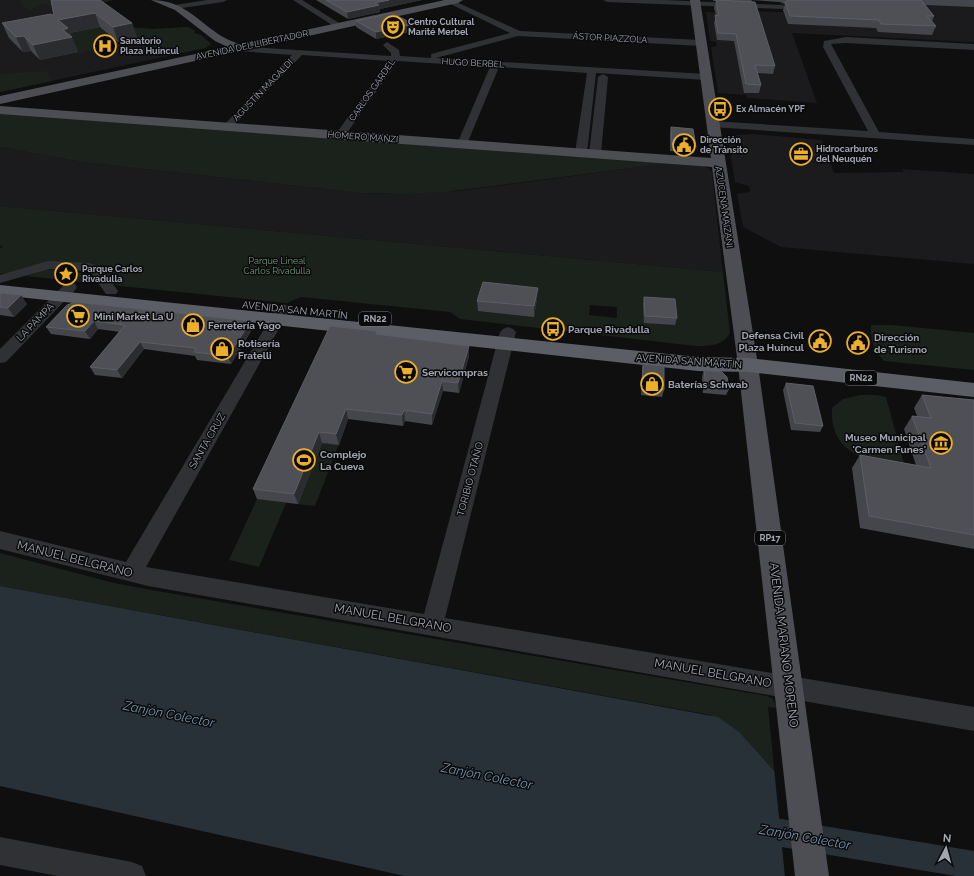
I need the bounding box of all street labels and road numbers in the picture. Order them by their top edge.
street label: AVENIDA DEL LIBERTADOR [195,28,309,62]
street label: ÁSTOR PIAZZOLA [572,30,648,45]
street label: AGUSTÍN MAGALDI [230,56,295,123]
street label: HUGO BERBEL [441,56,505,70]
street label: CARLOS GARDEL [347,57,397,123]
street label: HOMERO MANZI [327,130,399,144]
street label: AZUCENA MAIZANI [713,166,735,248]
street label: AVENIDA SAN MARTÍN [242,299,348,321]
street label: LA PAMPA [14,301,56,343]
road number: RN22 [359,312,391,326]
street label: AVENIDA SAN MARTÍN [636,352,742,370]
road number: RN22 [845,371,877,385]
street label: SANTA CRUZ [187,411,227,471]
street label: TORIBIO OTAÑO [455,440,485,517]
road number: RP17 [755,531,785,545]
street label: MANUEL BELGRANO [16,538,134,580]
street label: AVENIDA MARIANO MORENO [767,562,801,728]
street label: MANUEL BELGRANO [333,601,453,635]
street label: MANUEL BELGRANO [653,656,773,690]

